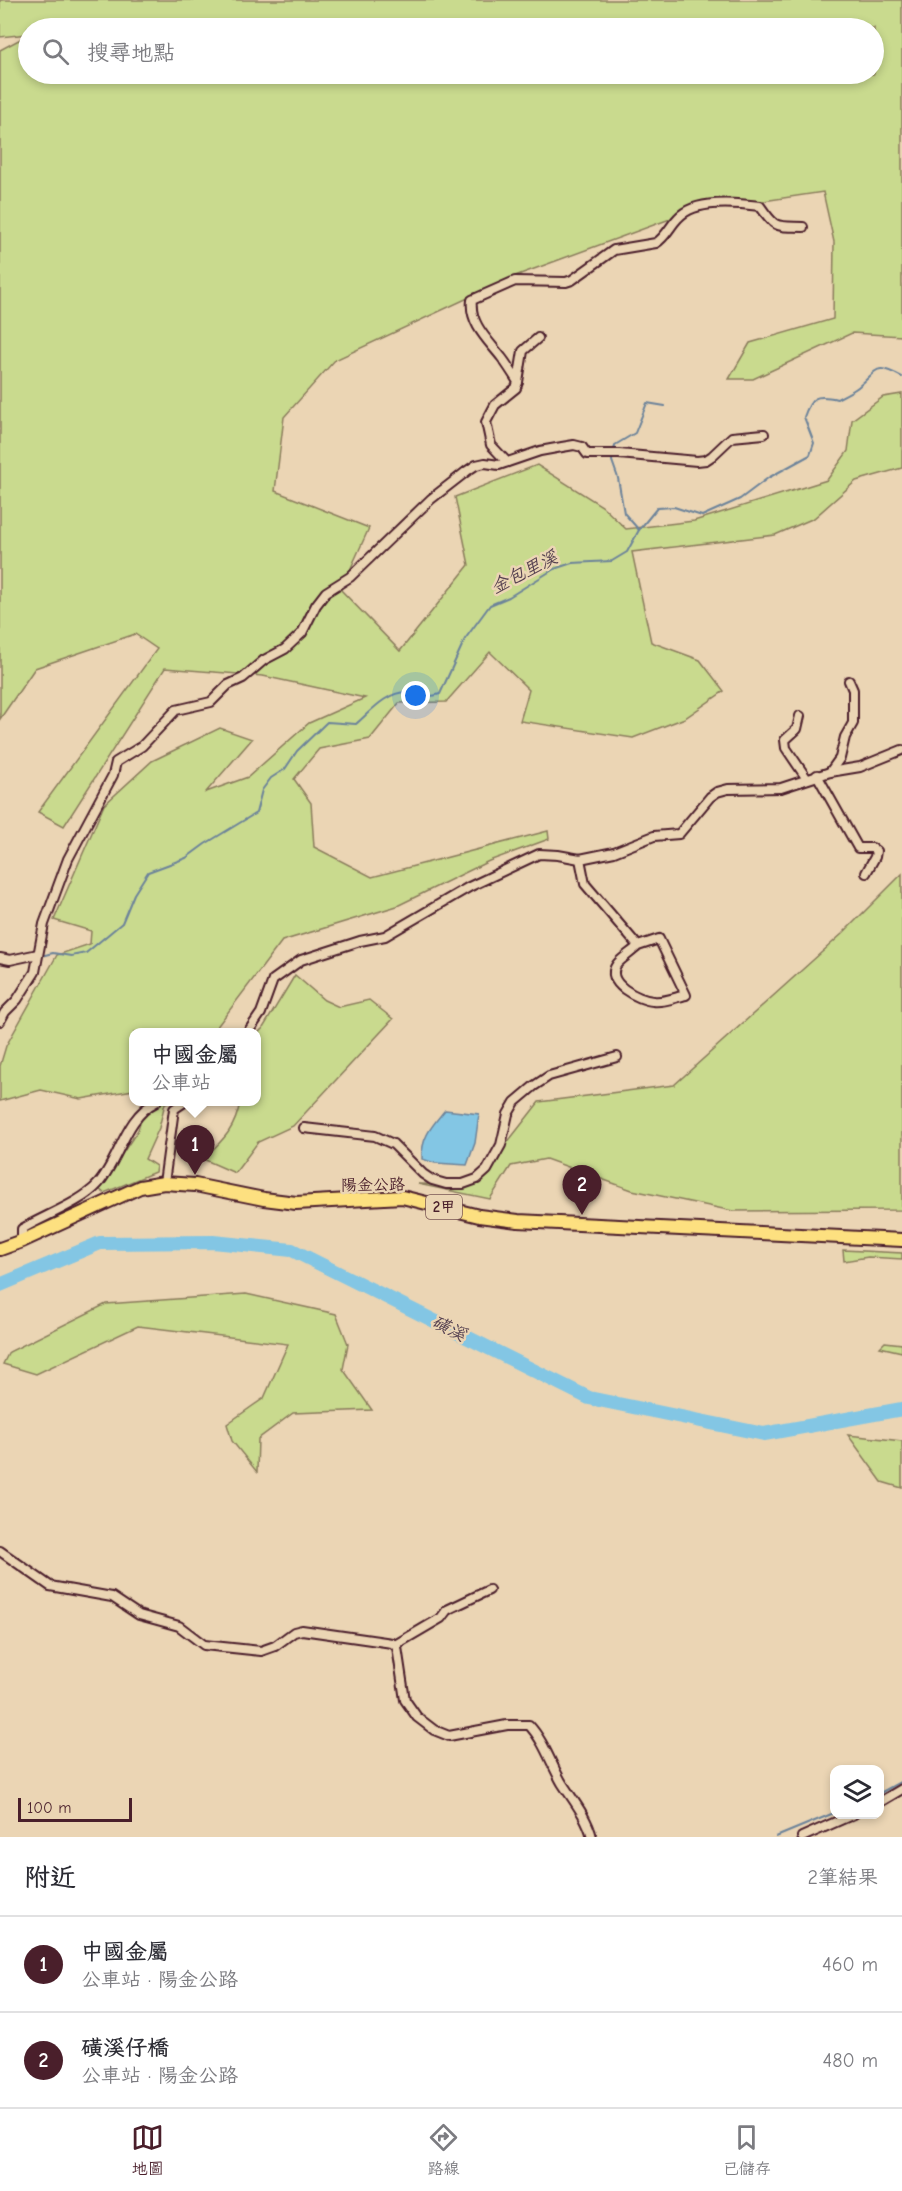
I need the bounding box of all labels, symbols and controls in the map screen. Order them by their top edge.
search box [18,18,884,84]
icon: search [39,35,72,68]
text: 搜尋地點 [87,40,175,66]
water label: 金包里溪 [487,546,562,598]
your location [401,681,430,710]
popup [129,1028,261,1106]
text: 中國金屬 [151,1042,239,1068]
text: 公車站 [151,1071,211,1094]
pin: 1 [176,1126,214,1175]
pin: 2 [562,1166,602,1215]
street label: 陽金公路 [341,1175,405,1195]
road number: 2甲 [426,1195,462,1219]
water label: 磺溪 [428,1311,470,1346]
map controls [830,1765,884,1819]
button: layers [830,1765,884,1819]
scale bar [18,1795,132,1822]
text: 100 m [27,1799,71,1817]
text: 附近 [24,1863,76,1893]
text: 2筆結果 [808,1866,878,1889]
text: 中國金屬 [81,1939,169,1965]
text: 1 [40,1953,47,1976]
text: 460 m [822,1953,878,1976]
text: 公車站 · 陽金公路 [81,1968,238,1991]
text: 磺溪仔橋 [81,2035,169,2061]
text: 2 [39,2049,48,2072]
text: 480 m [823,2049,878,2072]
text: 公車站 · 陽金公路 [81,2064,238,2087]
tab: 地圖 [131,2121,164,2179]
tab: 路線 [427,2121,460,2179]
tab: 已儲存 [723,2121,771,2179]

